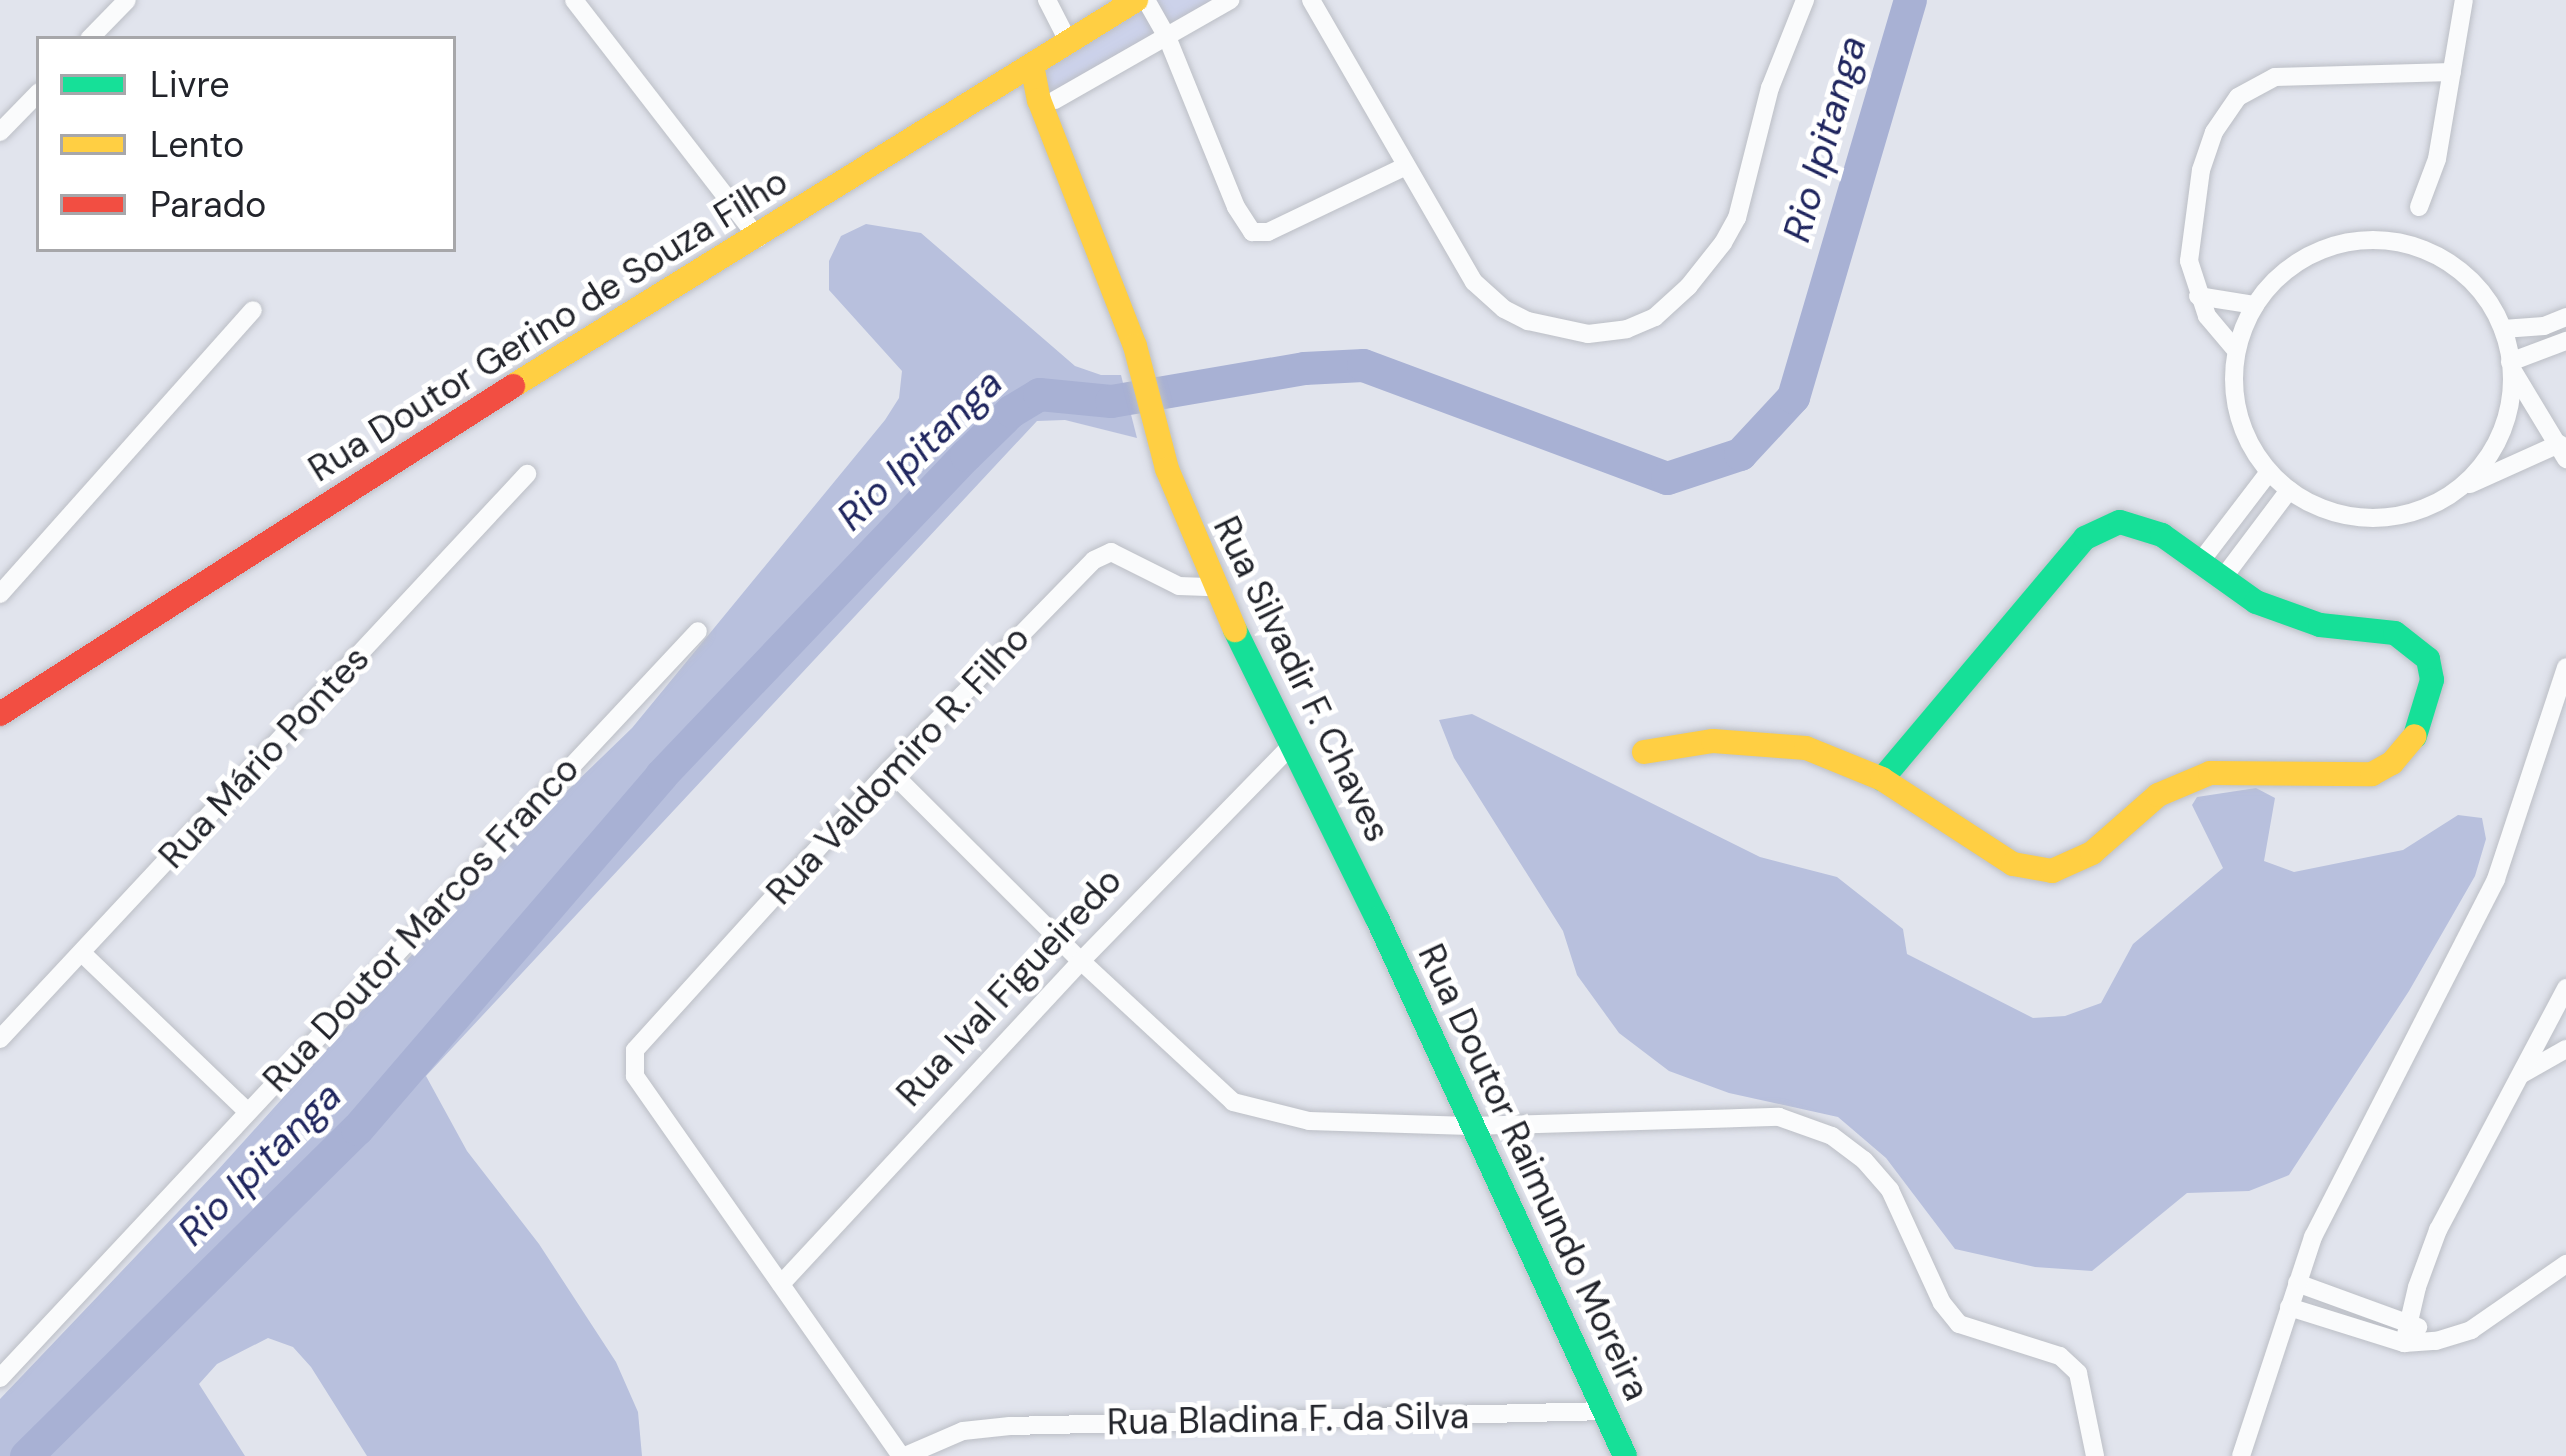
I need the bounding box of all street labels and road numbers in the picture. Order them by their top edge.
street label: Rua Doutor Gerino de Souza Filho [301,159,795,491]
street label: Rua Silvadir F. Chaves [1204,509,1400,849]
street label: Rua Valdomiro R. Filho [758,617,1038,913]
street label: Rua Mário Pontes [150,637,378,877]
street label: Rua Doutor Marcos Franco [254,747,588,1101]
street label: Rua Ival Figueiredo [888,859,1130,1115]
street label: Rua Doutor Raimundo Moreira [1409,937,1659,1407]
street label: Rua Bladina F. da Silva [1107,1394,1469,1444]

